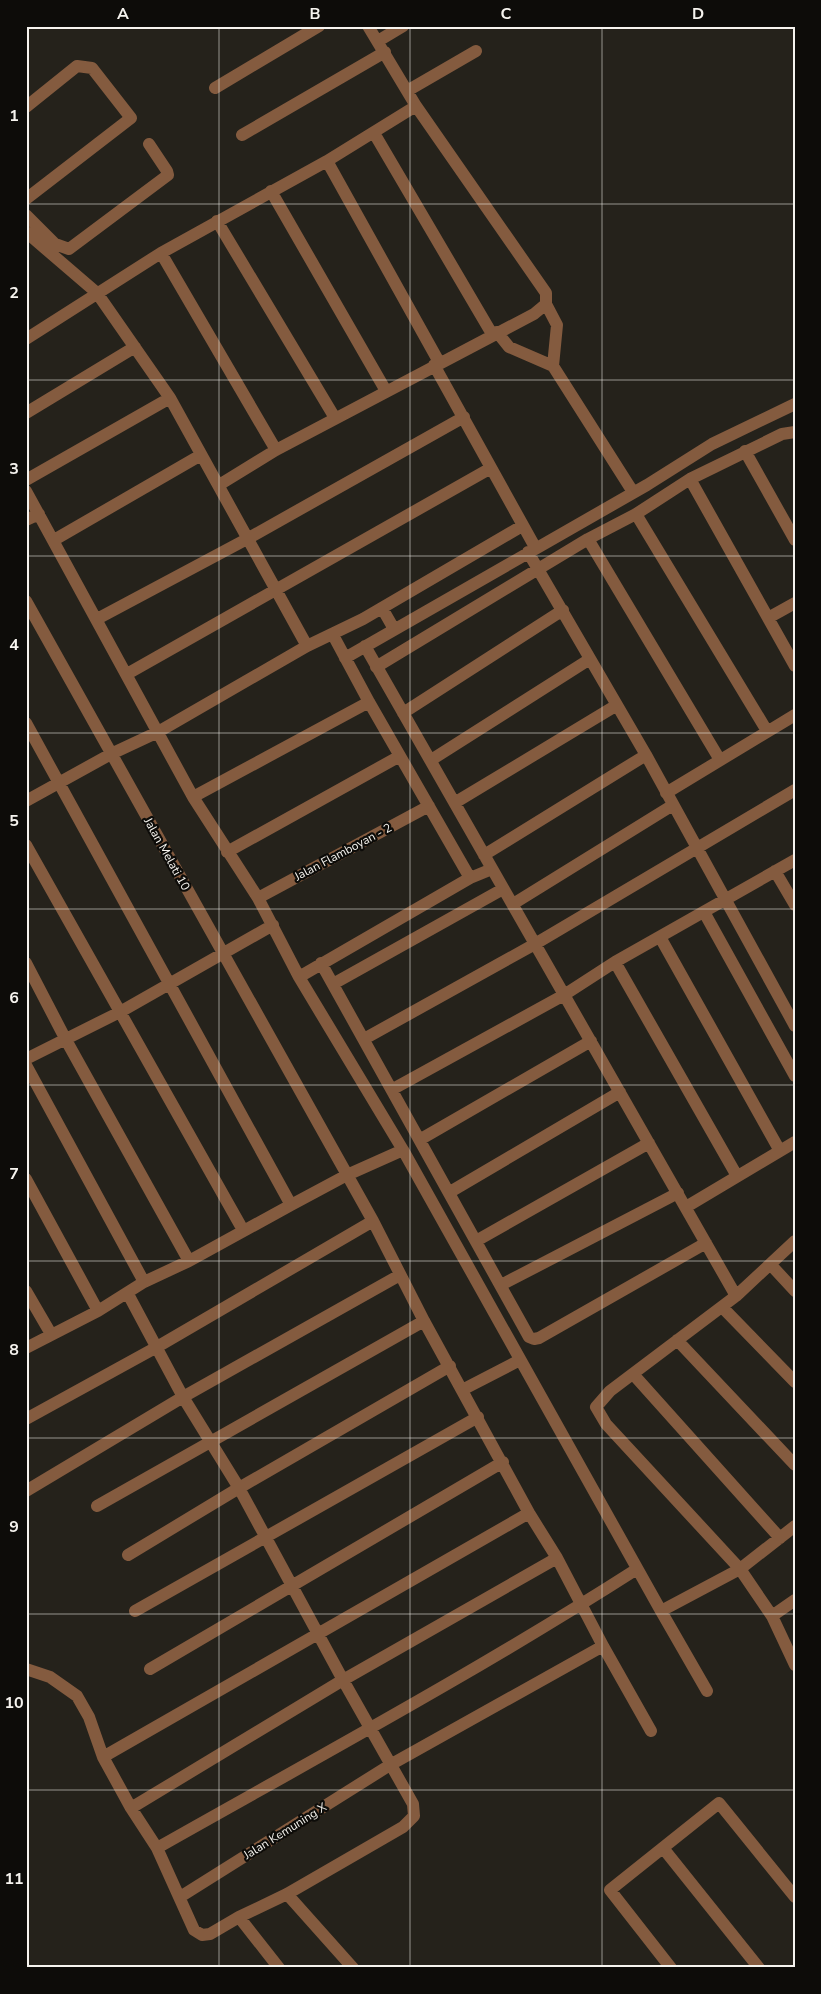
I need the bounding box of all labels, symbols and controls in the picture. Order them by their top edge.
text: A [117,3,129,25]
text: B [309,3,321,25]
text: C [501,3,512,25]
text: D [692,3,704,25]
text: 1 [9,105,19,127]
text: 2 [9,282,19,304]
text: 3 [9,458,19,480]
text: 4 [9,634,19,656]
text: 5 [9,810,19,832]
street label: Jalan Melati 10 [140,814,194,893]
street label: Jalan Flamboyan - 2 [291,820,394,885]
text: 6 [9,987,19,1009]
text: 7 [9,1163,19,1185]
text: 8 [9,1339,19,1361]
text: 9 [9,1516,19,1538]
text: 10 [4,1692,24,1714]
street label: Jalan Kemuning X [240,1799,330,1864]
text: 11 [4,1868,24,1890]

